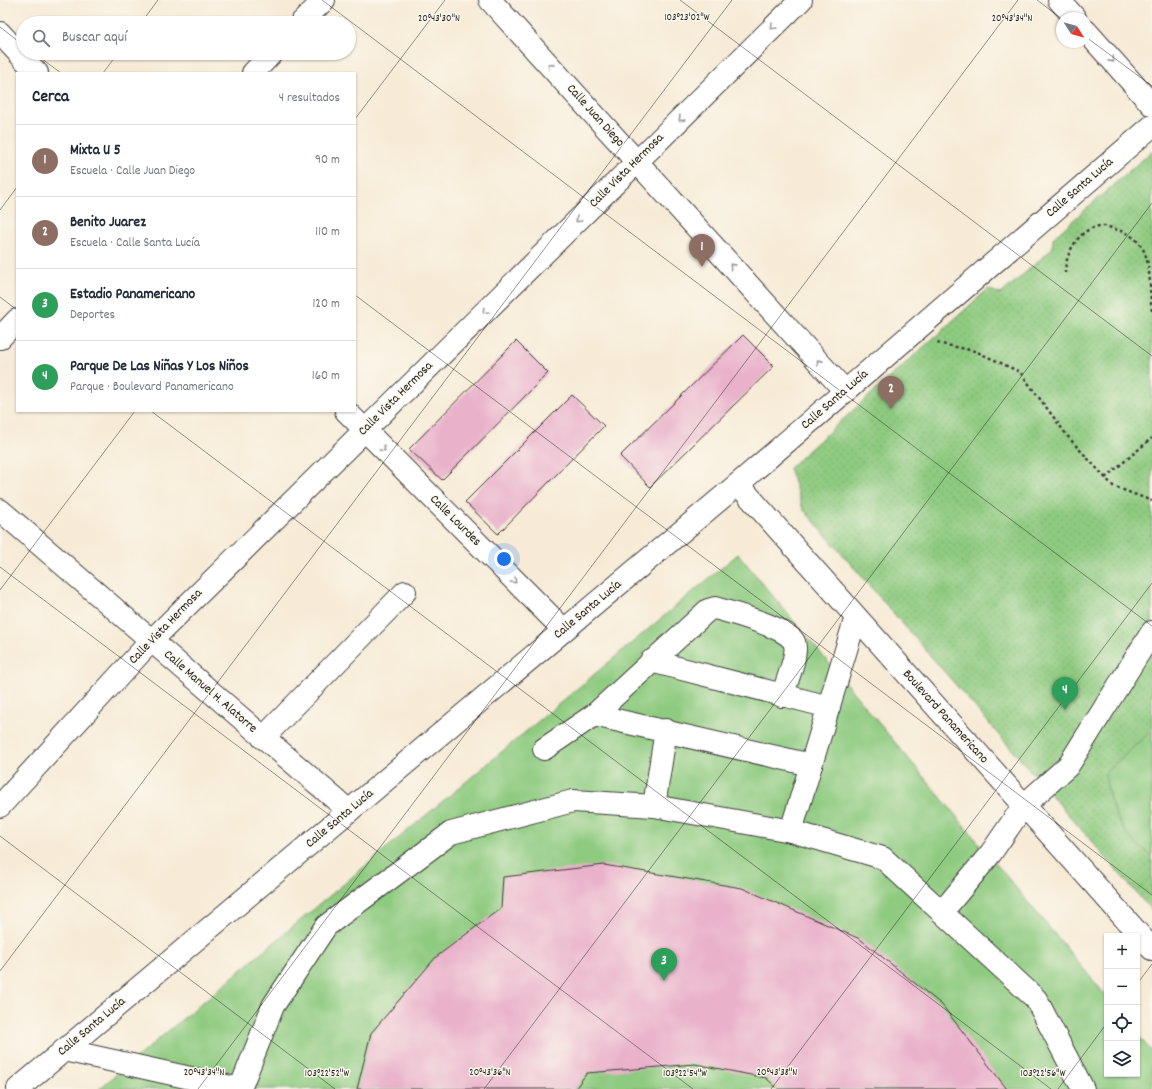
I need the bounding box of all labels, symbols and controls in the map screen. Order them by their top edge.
text: 103°23'02"W [664,11,710,25]
text: 20°43'30"N [418,12,460,26]
text: 20°43'34"N [992,12,1032,26]
north arrow [1056,12,1092,48]
search box [16,16,356,60]
one-way arrow [770,22,778,30]
icon: search [30,27,52,49]
text: Buscar aquí [62,27,127,49]
one-way arrow [1107,55,1115,63]
one-way arrow [548,63,555,71]
street label: Calle Juan Diego [561,80,629,152]
text: Cerca [32,86,69,110]
text: 4 resultados [279,89,340,108]
one-way arrow [678,114,686,121]
street label: Calle Vista Hermosa [585,129,669,213]
text: Mixta U 5 [70,140,121,162]
text: 1 [44,151,46,170]
text: 90 m [315,151,340,170]
street label: Calle Santa Lucía [1042,153,1119,223]
text: Escuela · Calle Juan Diego [70,162,195,181]
text: Benito Juarez [70,212,146,234]
one-way arrow [575,215,583,223]
text: 2 [42,223,48,242]
text: 110 m [315,223,340,242]
text: Escuela · Calle Santa Lucía [70,234,200,253]
pin: 1 [689,234,715,267]
one-way arrow [729,263,736,271]
text: Estadio Panamericano [70,284,195,306]
text: 3 [42,295,48,314]
text: 120 m [312,295,340,314]
text: Deportes [70,306,115,325]
one-way arrow [482,306,490,314]
text: Parque De Las Niñas Y Los Niños [70,356,249,378]
street label: Calle Vista Hermosa [354,357,438,441]
one-way arrow [817,360,824,367]
street label: Calle Santa Lucía [797,365,874,435]
text: 4 [42,367,48,386]
text: 160 m [312,367,340,386]
pin: 2 [878,376,904,409]
text: Parque · Boulevard Panamericano [70,378,234,397]
one-way arrow [378,444,386,452]
street label: Calle Lourdes [425,491,485,551]
your location [494,549,514,569]
street label: Calle Santa Lucía [550,575,627,644]
one-way arrow [510,576,517,583]
street label: Calle Vista Hermosa [125,584,208,669]
street label: Calle Manuel H. Alatorre [159,646,261,738]
street label: Boulevard Panamericano [898,666,993,768]
pin: 4 [1052,677,1078,710]
street label: Calle Santa Lucía [302,784,379,853]
map controls [1104,933,1140,1077]
button: + [1104,933,1140,969]
pin: 3 [651,948,677,981]
button: − [1104,969,1140,1005]
street label: Calle Santa Lucía [54,992,131,1061]
button: locate [1104,1005,1140,1041]
button: layers [1104,1041,1140,1077]
text: 20°43'34"N [184,1066,224,1080]
text: 20°43'36"N [469,1066,511,1080]
text: 20°43'38"N [757,1066,797,1080]
text: 103°22'52"W [305,1067,349,1081]
text: 103°22'54"W [663,1067,707,1081]
text: 103°22'56"W [1021,1067,1066,1081]

